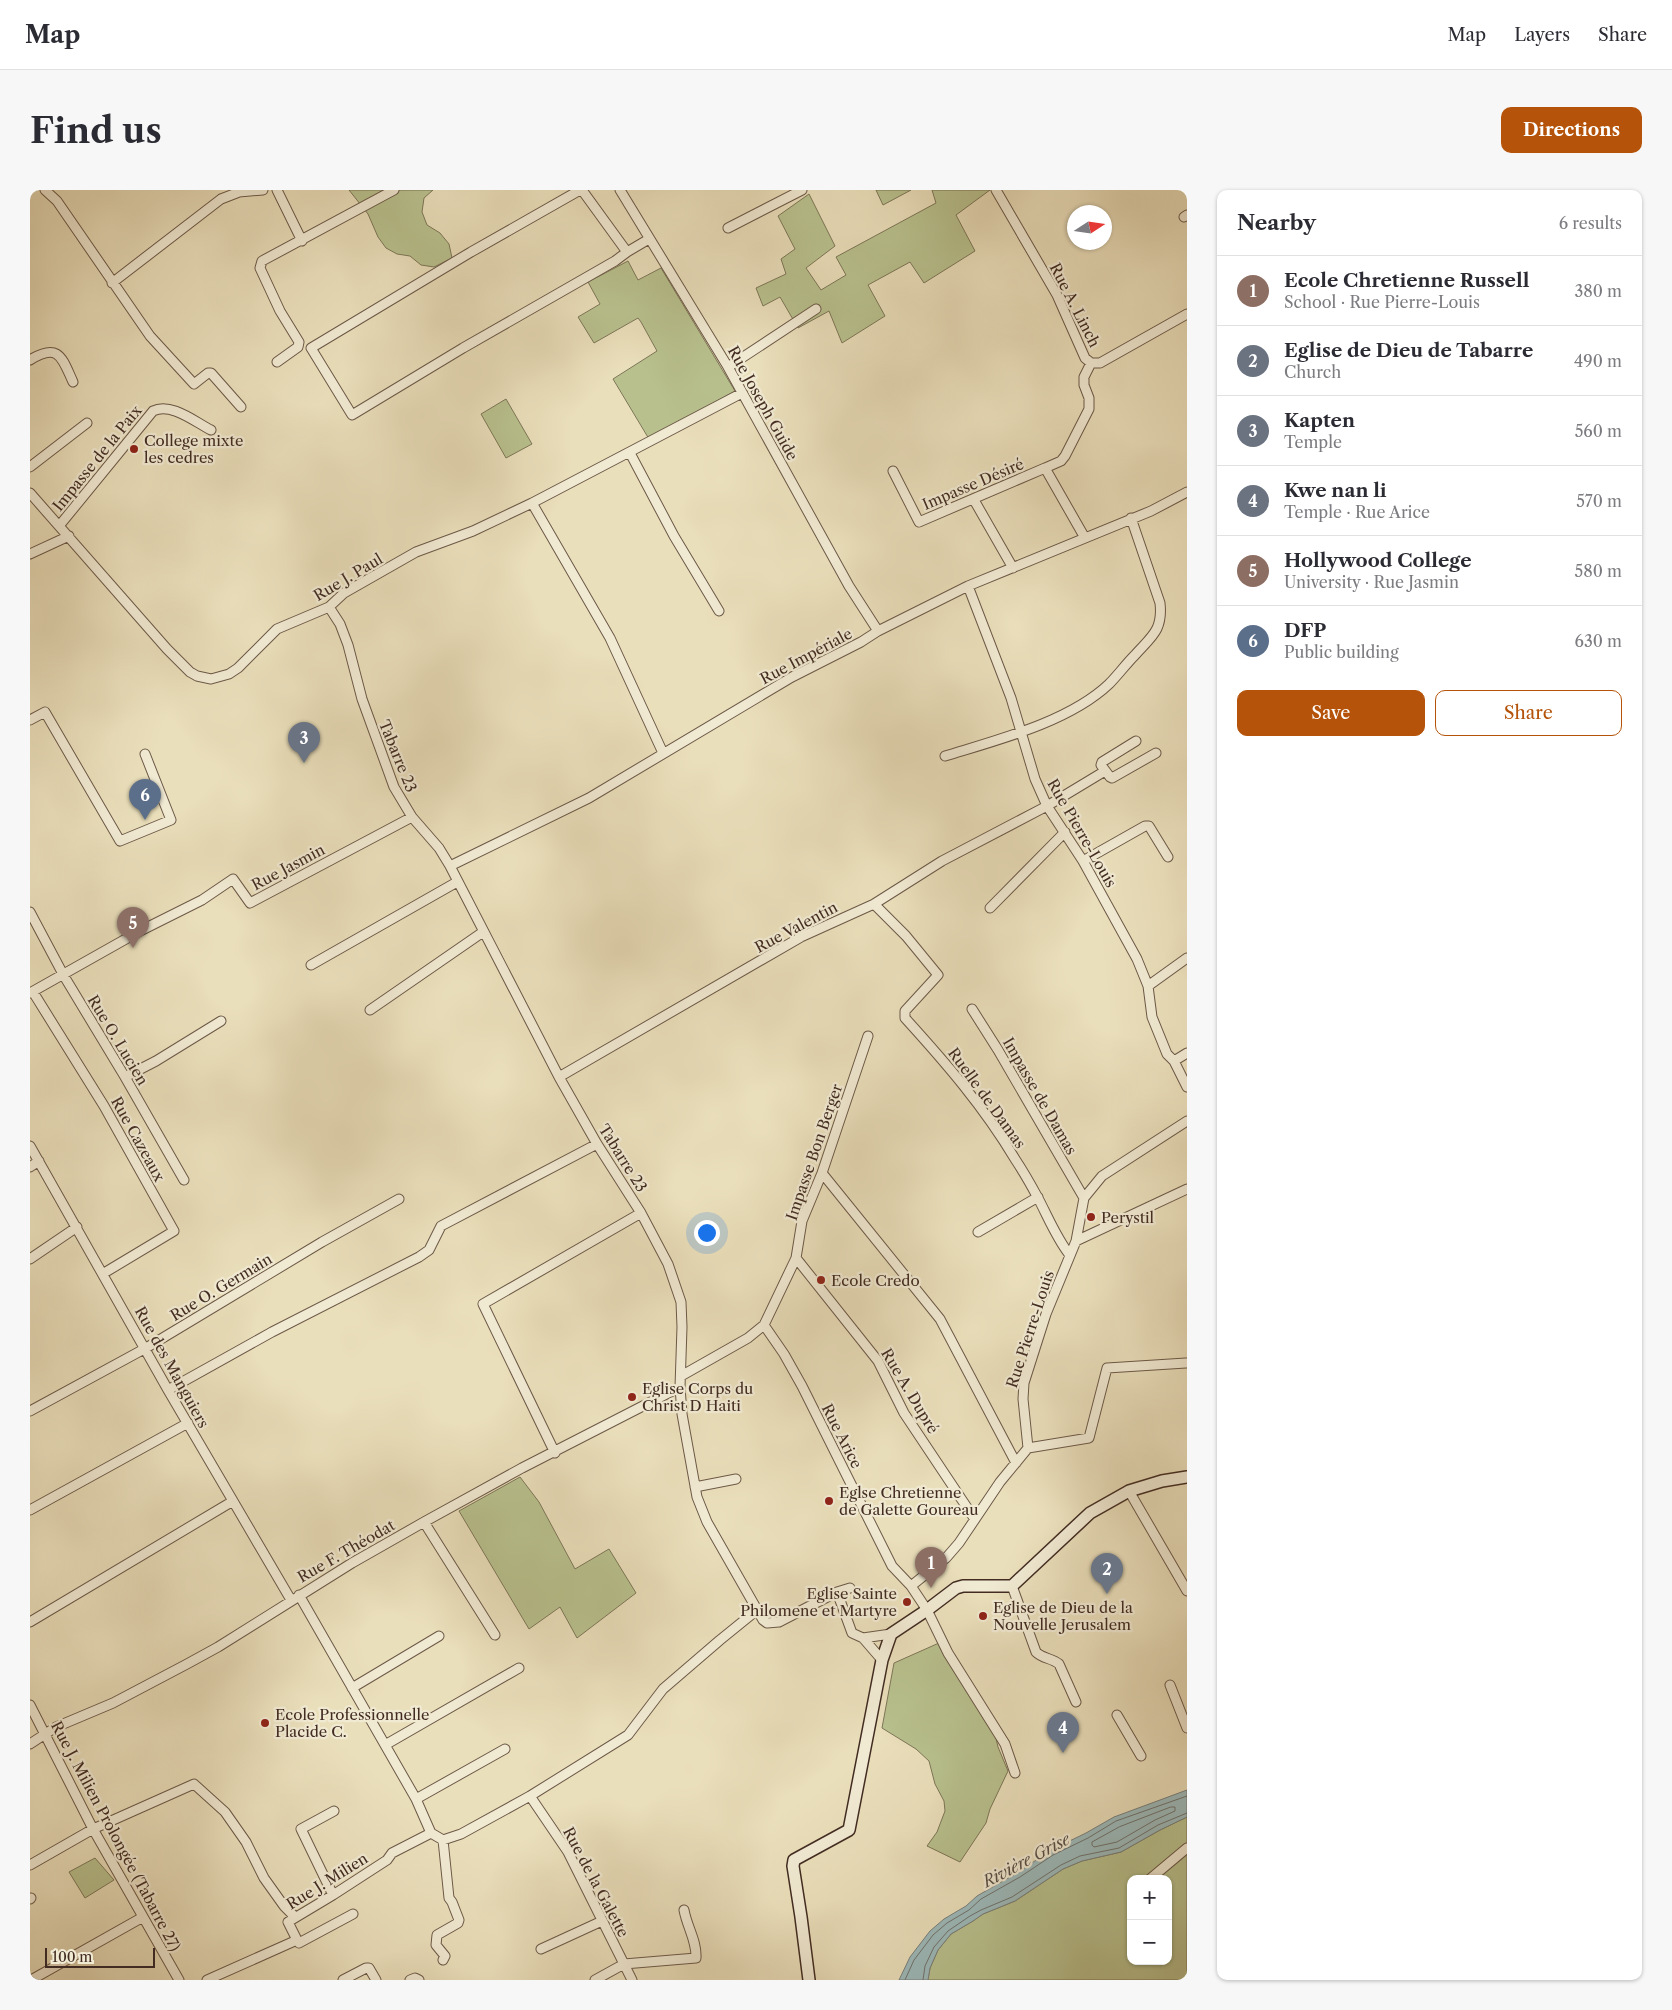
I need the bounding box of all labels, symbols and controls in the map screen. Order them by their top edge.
text: Map [25,20,80,49]
text: Map [1448,24,1486,46]
text: Layers [1514,24,1570,46]
text: Share [1598,24,1647,46]
button: Directions [1501,107,1642,153]
text: Find us [30,109,162,152]
north arrow [1067,205,1112,250]
text: Nearby [1237,210,1316,235]
text: 6 results [1559,213,1622,233]
street label: Rue A. Linch [1046,260,1105,351]
text: Ecole Chretienne Russell [1284,269,1529,292]
text: 1 [1249,281,1257,301]
text: 380 m [1574,281,1622,301]
text: School · Rue Pierre-Louis [1284,292,1480,312]
text: Eglise de Dieu de Tabarre [1284,339,1533,362]
street label: Rue Joseph Guide [724,342,802,464]
text: 2 [1248,351,1258,371]
text: 490 m [1574,351,1622,371]
text: Church [1284,362,1341,382]
street label: Impasse de la Paix [48,401,146,515]
text: Kapten [1284,409,1355,432]
text: 3 [1248,421,1258,441]
text: 560 m [1575,421,1622,441]
place label: College mixte les cedres [144,431,243,467]
text: Temple [1284,432,1342,452]
marker: College mixte les cedres [128,443,140,455]
street label: Impasse Désiré [919,454,1027,514]
text: Kwe nan li [1284,479,1387,502]
text: 4 [1248,491,1258,511]
text: 570 m [1576,491,1622,511]
text: Temple · Rue Arice [1284,502,1430,522]
street label: Rue J. Paul [310,549,386,605]
text: Hollywood College [1284,549,1472,572]
text: 5 [1249,561,1257,581]
text: 580 m [1575,561,1622,581]
text: University · Rue Jasmin [1284,572,1459,592]
text: DFP [1284,619,1326,642]
street label: Rue Impériale [757,624,855,688]
text: 6 [1248,631,1258,651]
text: 630 m [1575,631,1622,651]
text: Public building [1284,642,1399,662]
button: Save [1237,690,1425,736]
button: Share [1435,690,1622,736]
street label: Tabarre 23 [375,717,421,795]
pin: 3 [288,722,320,763]
street label: Rue Pierre-Louis [1043,775,1121,891]
pin: 6 [129,779,161,820]
street label: Rue Jasmin [248,840,328,894]
street label: Rue Valentin [751,897,841,957]
pin: 5 [117,907,149,948]
street label: Rue O. Lucien [84,991,153,1089]
street label: Impasse de Damas [999,1034,1081,1158]
street label: Ruelle de Damas [944,1044,1030,1152]
street label: Impasse Bon Berger [782,1081,846,1223]
street label: Rue Cazeaux [107,1093,169,1185]
street label: Tabarre 23 [595,1121,651,1195]
place label: Perystil [1101,1208,1155,1227]
marker: Perystil [1085,1211,1097,1223]
your location [694,1220,720,1246]
street label: Rue O. Germain [167,1249,276,1325]
street label: Rue Pierre-Louis [1002,1268,1058,1390]
place label: Ecole Credo [831,1271,920,1290]
marker: Ecole Credo [815,1274,827,1286]
street label: Rue des Manguiers [131,1303,213,1431]
street label: Rue A. Dupré [877,1345,943,1437]
place label: Eglise Corps du Christ D Haiti [642,1379,753,1415]
marker: Eglise Corps du Christ D Haiti [626,1391,638,1403]
street label: Rue Arice [818,1400,866,1472]
place label: Eglse Chretienne de Galette Goureau [839,1483,979,1519]
marker: Eglse Chretienne de Galette Goureau [823,1495,835,1507]
street label: Rue F. Théodat [294,1515,399,1587]
pin: 1 [915,1547,947,1588]
pin: 2 [1091,1553,1123,1594]
place label: Eglise Sainte Philomene et Martyre [740,1584,897,1620]
marker: Eglise Sainte Philomene et Martyre [901,1596,913,1608]
place label: Eglise de Dieu de la Nouvelle Jerusalem [993,1598,1133,1634]
marker: Eglise de Dieu de la Nouvelle Jerusalem [977,1610,989,1622]
place label: Ecole Professionnelle Placide C. [275,1705,429,1741]
pin: 4 [1047,1712,1079,1753]
marker: Ecole Professionnelle Placide C. [259,1717,271,1729]
street label: Rue J. Milien Prolongée (Tabarre 27) [47,1718,185,1954]
street label: Rue de la Galette [559,1824,633,1940]
water label: Rivière Grise [977,1828,1074,1892]
street label: Rue J. Milien [283,1848,372,1914]
map controls [1127,1875,1172,1965]
button: + [1127,1875,1172,1920]
button: − [1127,1920,1172,1965]
scale bar [45,1945,155,1968]
text: 100 m [52,1948,92,1966]

